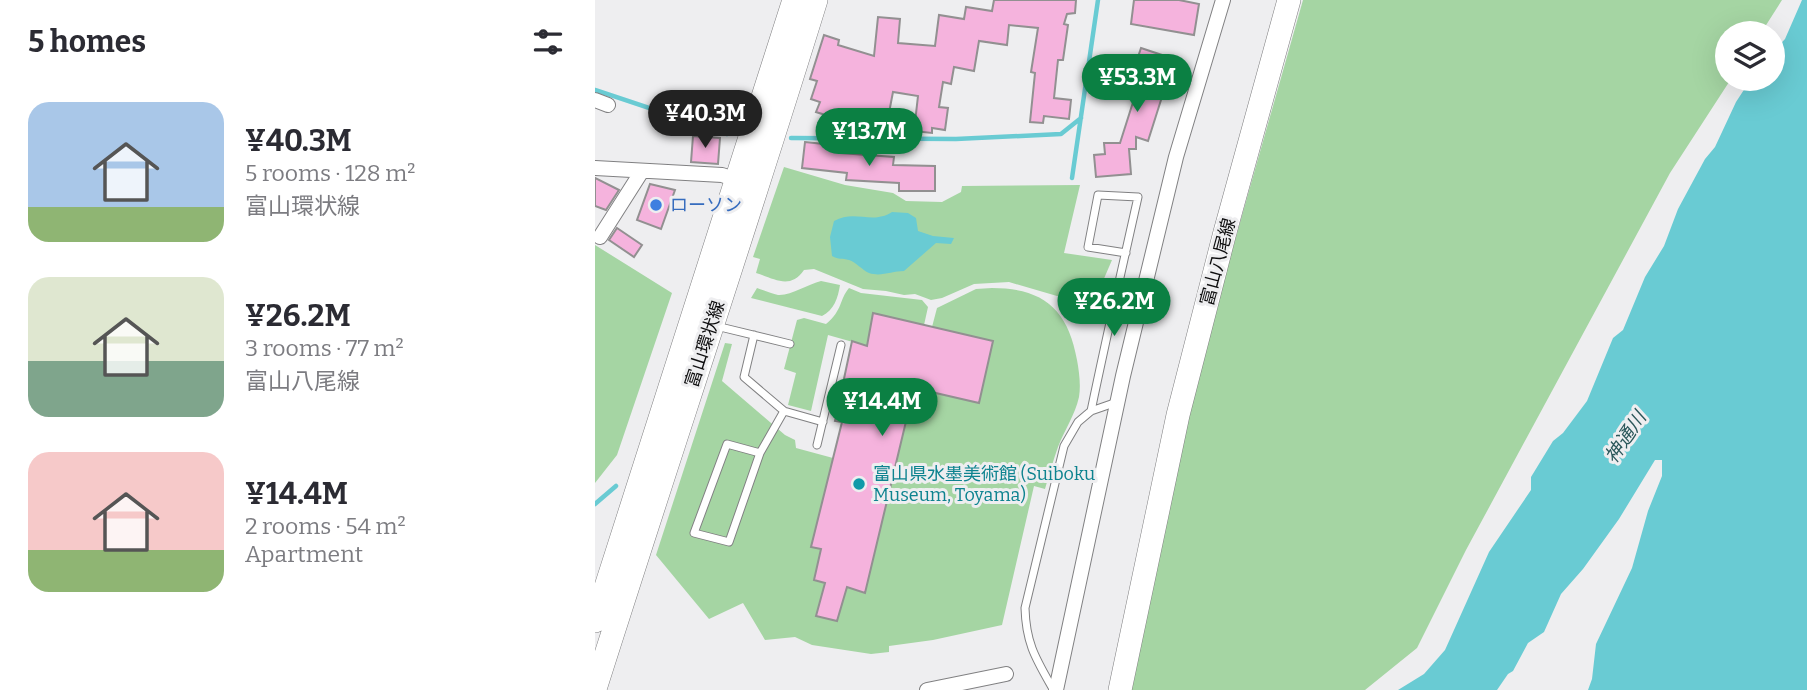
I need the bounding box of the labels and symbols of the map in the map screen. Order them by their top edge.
pin: ¥53.3M [1080,54,1194,114]
pin: ¥40.3M [648,90,762,150]
pin: ¥13.7M [812,108,926,168]
place label: ローソン [670,194,742,216]
marker: ローソン [648,197,664,213]
street label: 富山八尾線 [1196,216,1240,308]
pin: ¥26.2M [1057,278,1171,338]
street label: 富山環状線 [681,298,729,390]
pin: ¥14.4M [825,378,939,438]
water label: 神通川 [1600,406,1652,467]
place label: 富山県水墨美術館 (Suiboku Museum, Toyama) [873,463,1095,506]
marker: 富山県水墨美術館 (Suiboku Museum, Toyama) [851,476,867,492]

